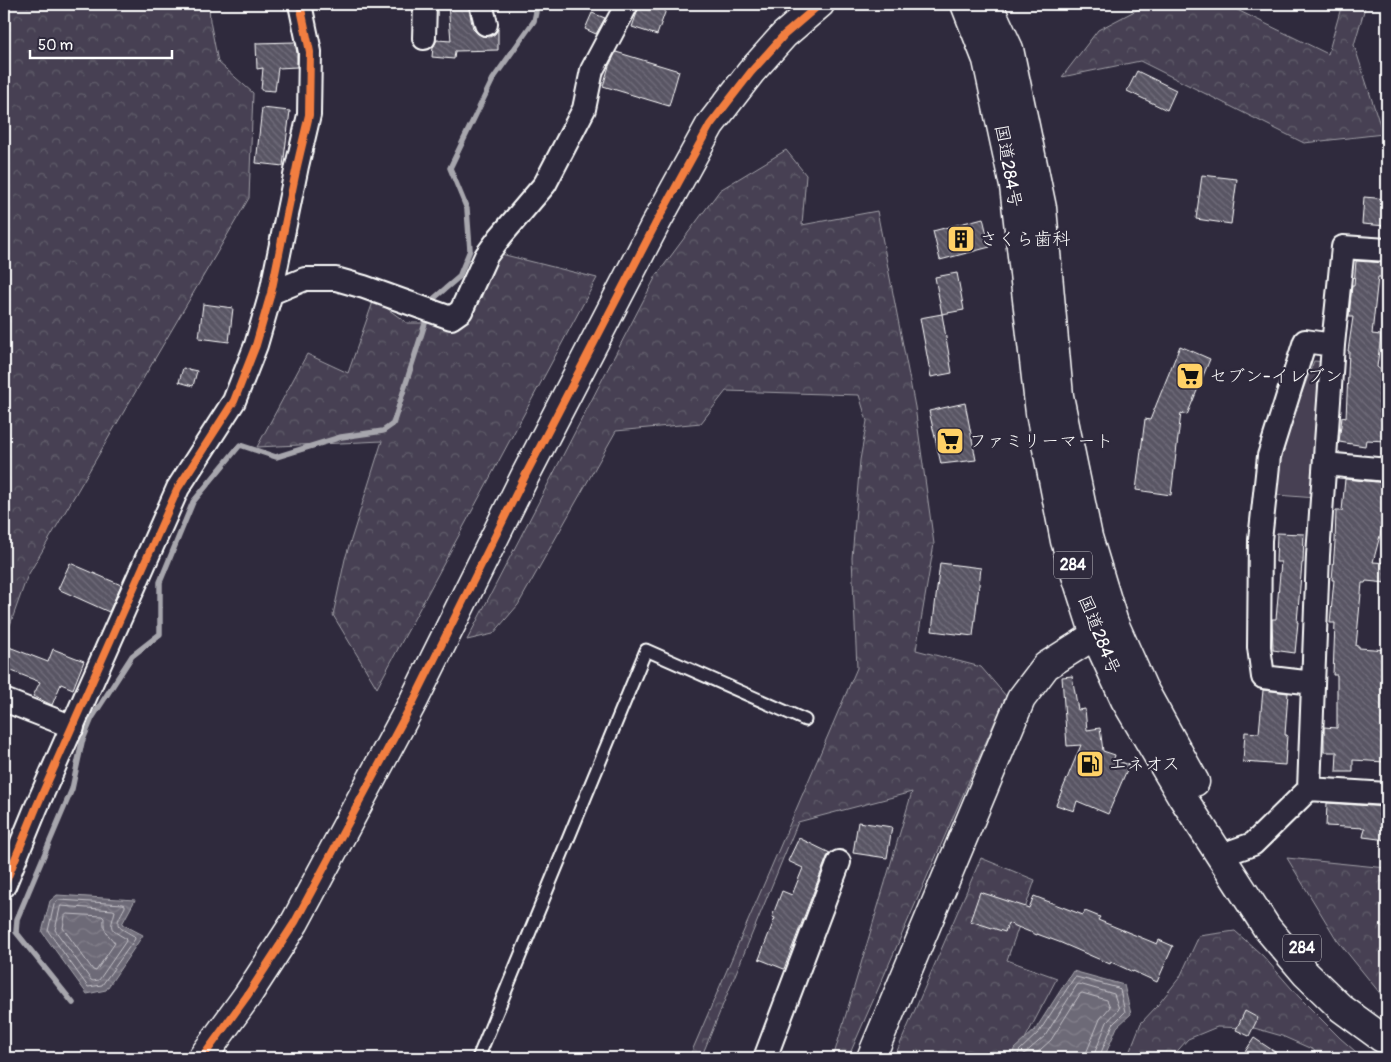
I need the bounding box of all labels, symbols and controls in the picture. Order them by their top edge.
scale bar [30,28,172,60]
text: 50 m [38,36,73,55]
street label: 国道284号 [989,123,1027,209]
building icon: さくら歯科 [946,224,976,254]
place label: さくら歯科 [980,228,1070,251]
supermarket icon: セブン-イレブン [1175,361,1205,391]
place label: セブン-イレブン [1209,365,1343,388]
supermarket icon: ファミリーマート [935,426,965,456]
place label: ファミリーマート [969,430,1113,453]
road number: 284 [1054,552,1092,578]
street label: 国道284号 [1073,592,1125,678]
fuel station icon: エネオス [1075,749,1105,779]
place label: エネオス [1109,753,1180,776]
road number: 284 [1283,934,1321,961]

